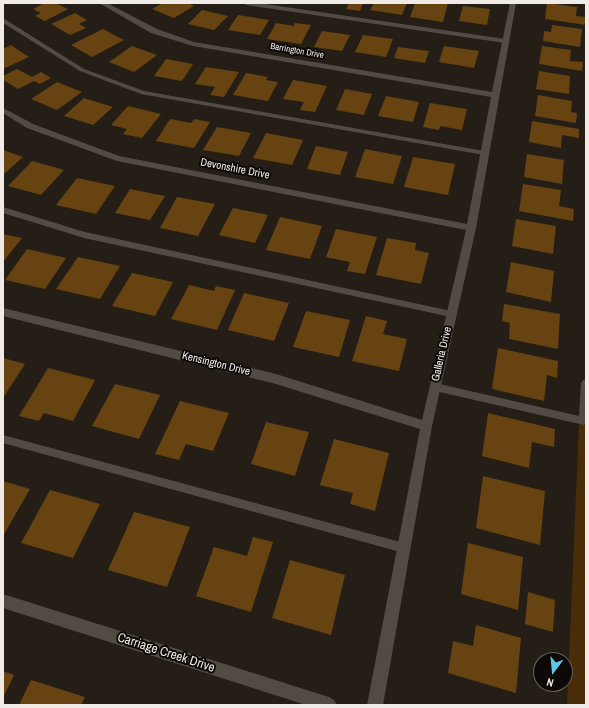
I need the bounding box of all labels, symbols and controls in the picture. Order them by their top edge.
street label: Barrington Drive [269,41,325,61]
street label: Devonshire Drive [199,156,271,182]
street label: Galleria Drive [429,325,455,383]
street label: Kensington Drive [181,349,251,379]
street label: Carriage Creek Drive [115,630,217,676]
north arrow [533,652,573,692]
text: N [545,675,555,690]

